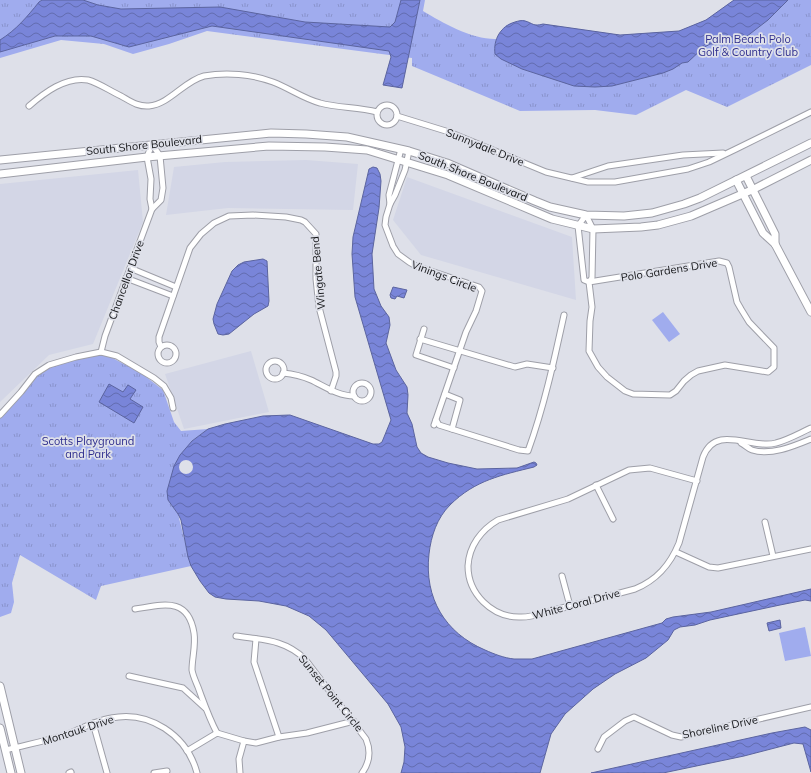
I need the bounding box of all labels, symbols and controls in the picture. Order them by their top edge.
park label: Palm Beach Polo Golf & Country Club [698,32,798,59]
street label: Sunnydale Drive [444,125,526,169]
street label: South Shore Boulevard [85,132,203,158]
street label: South Shore Boulevard [416,148,530,204]
street label: Wingate Bend [308,236,328,310]
street label: Chancellor Drive [105,238,147,322]
street label: Polo Gardens Drive [620,255,718,285]
street label: Vinings Circle [409,257,479,295]
park label: Scotts Playground and Park [42,434,134,461]
street label: White Coral Drive [531,586,621,622]
street label: Sunset Point Circle [296,652,366,734]
street label: Montauk Drive [41,712,115,748]
street label: Shoreline Drive [681,712,759,742]

